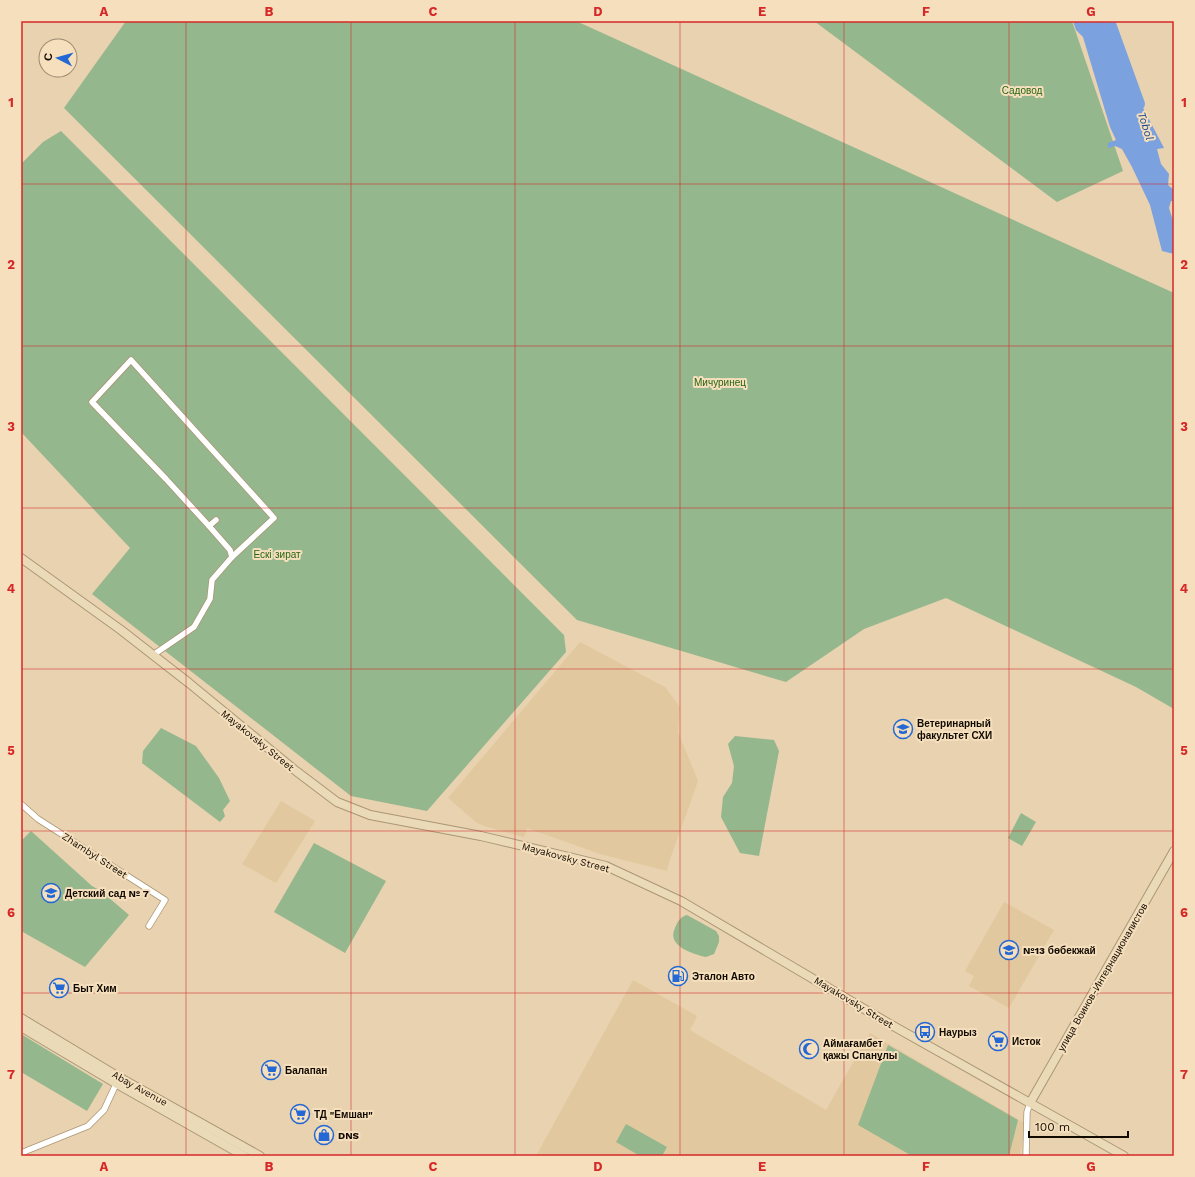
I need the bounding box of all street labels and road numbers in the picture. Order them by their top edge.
street label: Mayakovsky Street [219,708,297,774]
street label: Zhambyl Street [60,830,130,881]
street label: Mayakovsky Street [521,840,612,875]
street label: улица Воинов-Интернационалистов [1055,901,1150,1053]
street label: Mayakovsky Street [812,974,896,1031]
street label: Abay Avenue [110,1069,170,1108]

